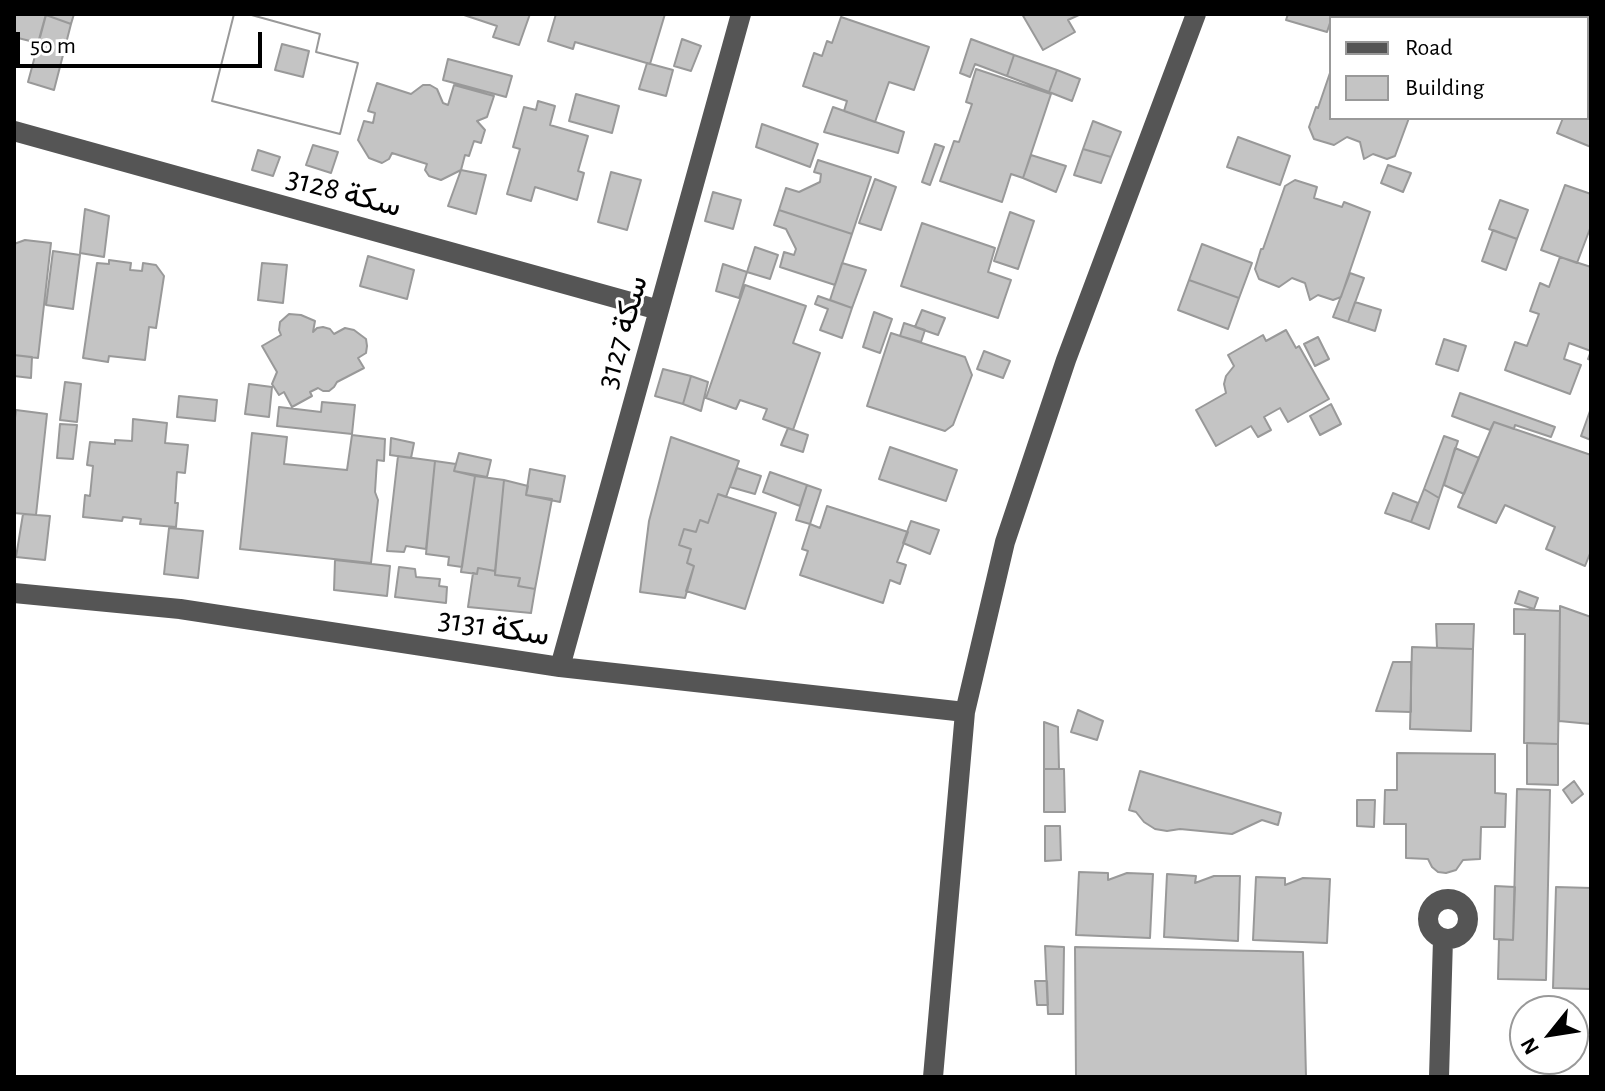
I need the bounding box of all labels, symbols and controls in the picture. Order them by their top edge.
scale bar [20,16,266,66]
legend [1329,16,1589,120]
text: 50 m [30,34,76,58]
text: Road [1405,36,1453,60]
text: Building [1405,76,1484,100]
street label: سكة 3128 [282,158,406,226]
street label: سكة 3127 [588,271,656,393]
street label: سكة 3131 [436,599,552,655]
north arrow [1509,995,1589,1075]
text: N [1517,1034,1543,1058]

